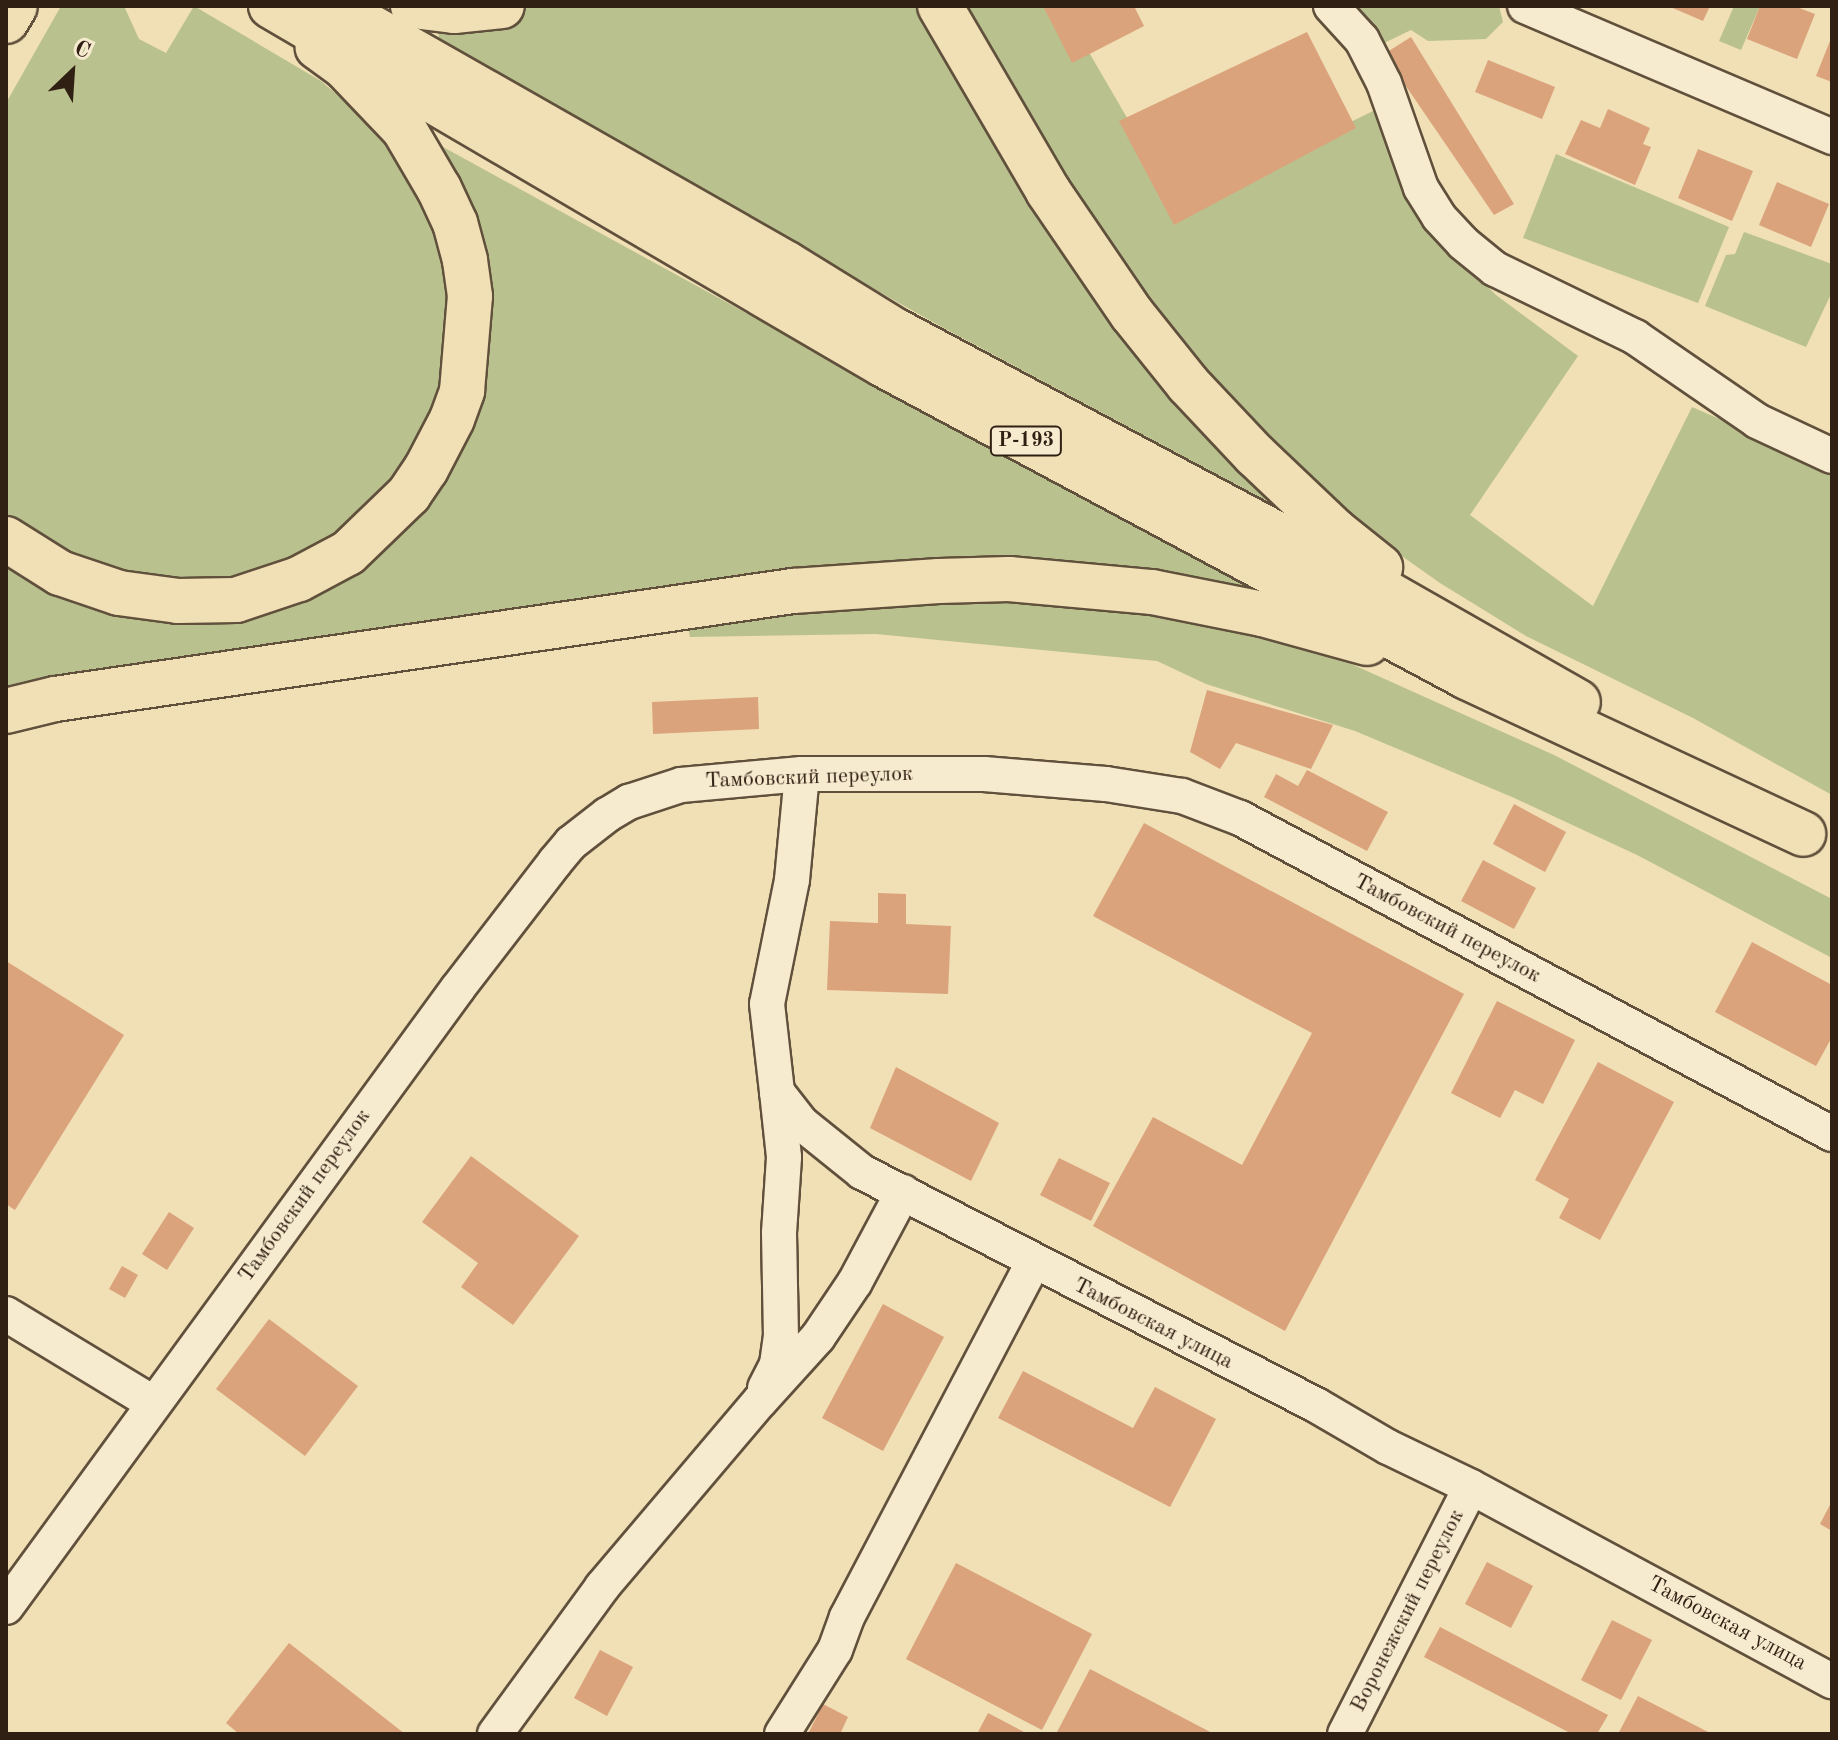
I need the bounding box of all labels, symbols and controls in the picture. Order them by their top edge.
north arrow [32,32,112,112]
text: С [71,37,93,63]
road number: Р-193 [988,425,1064,457]
street label: Тамбовский переулок [705,761,913,795]
street label: Тамбовский переулок [1349,868,1545,990]
street label: Тамбовский переулок [233,1104,377,1288]
street label: Тамбовская улица [1069,1272,1237,1376]
street label: Воронежский переулок [1345,1505,1471,1717]
street label: Тамбовская улица [1643,1571,1811,1677]

